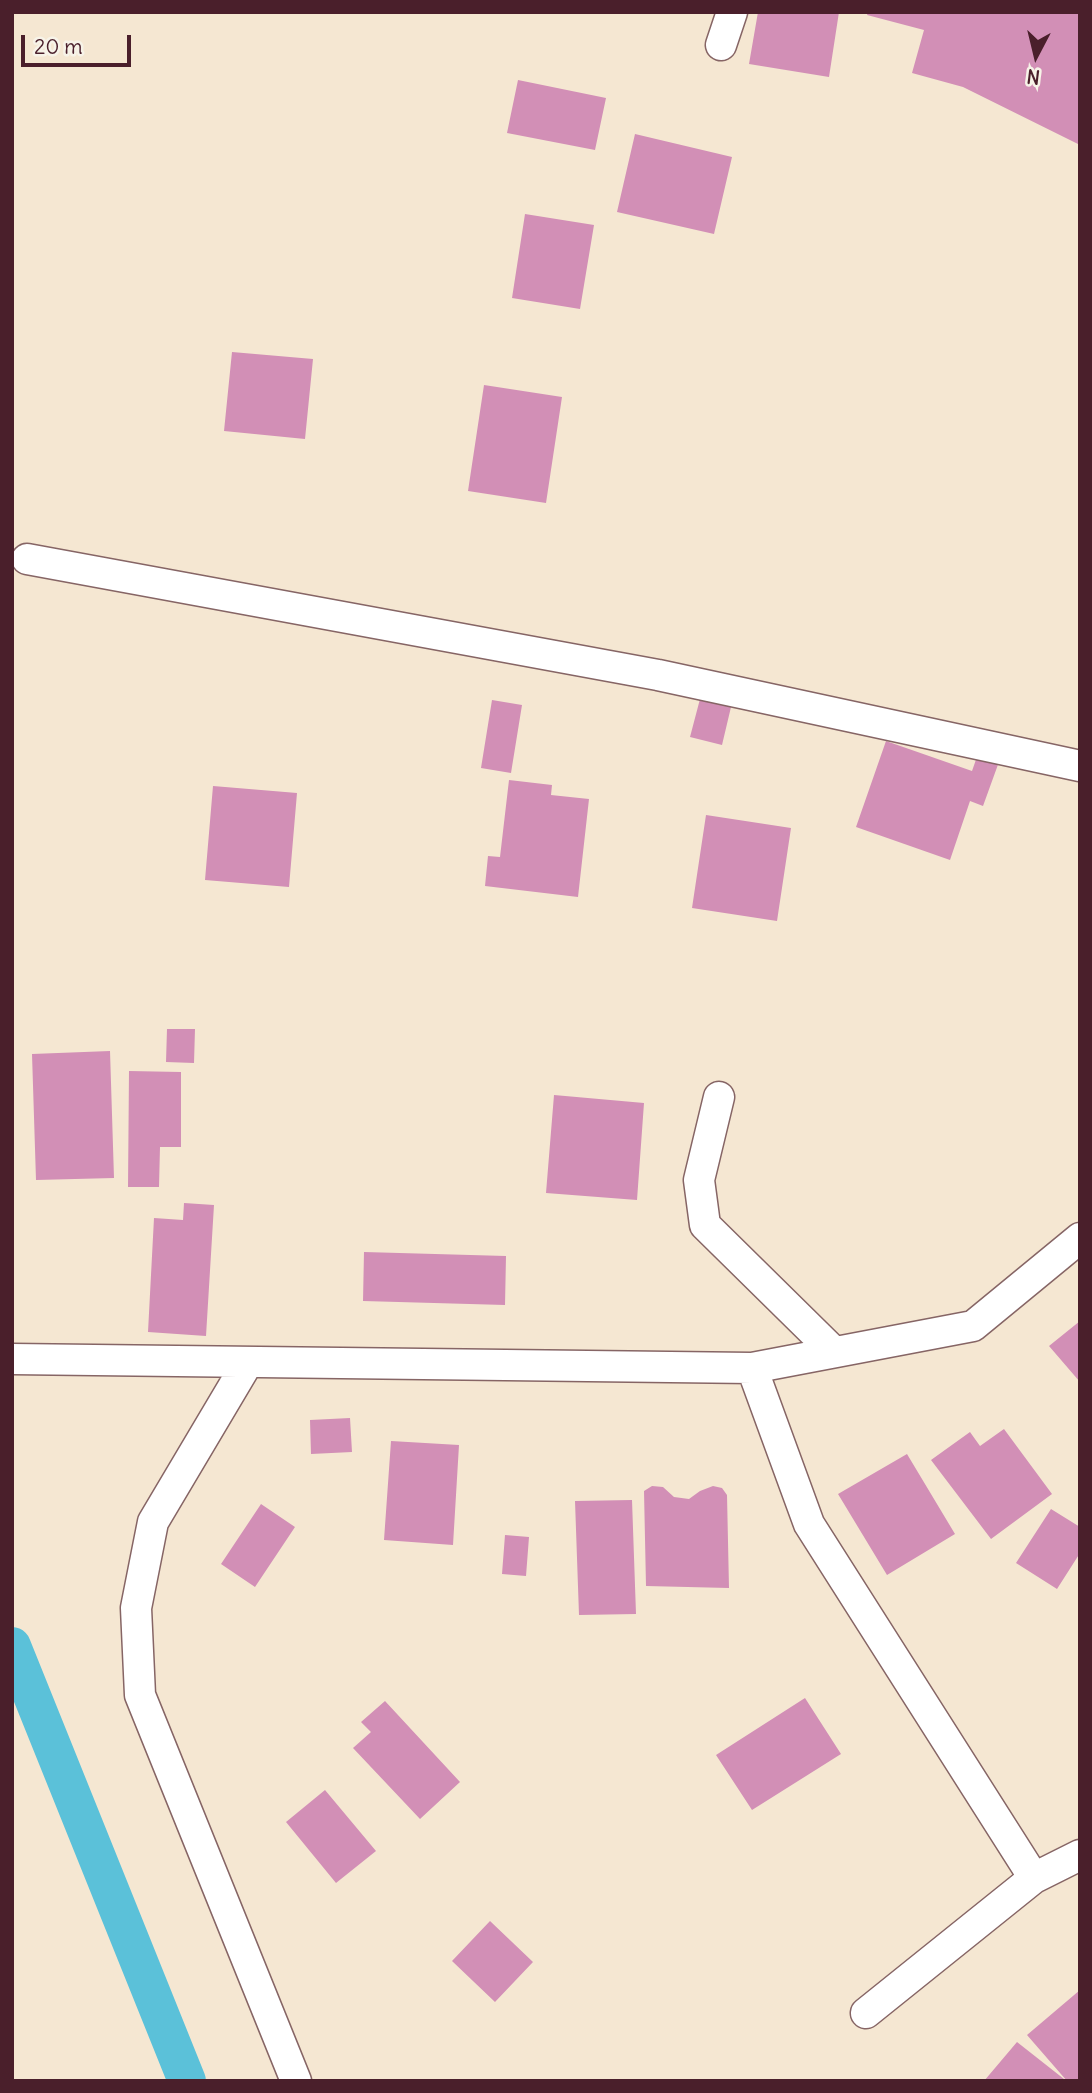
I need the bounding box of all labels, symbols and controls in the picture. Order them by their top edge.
scale bar [24,21,135,65]
north arrow [1001,21,1071,91]
text: 20 m [34,33,83,60]
text: N [1025,64,1041,90]

